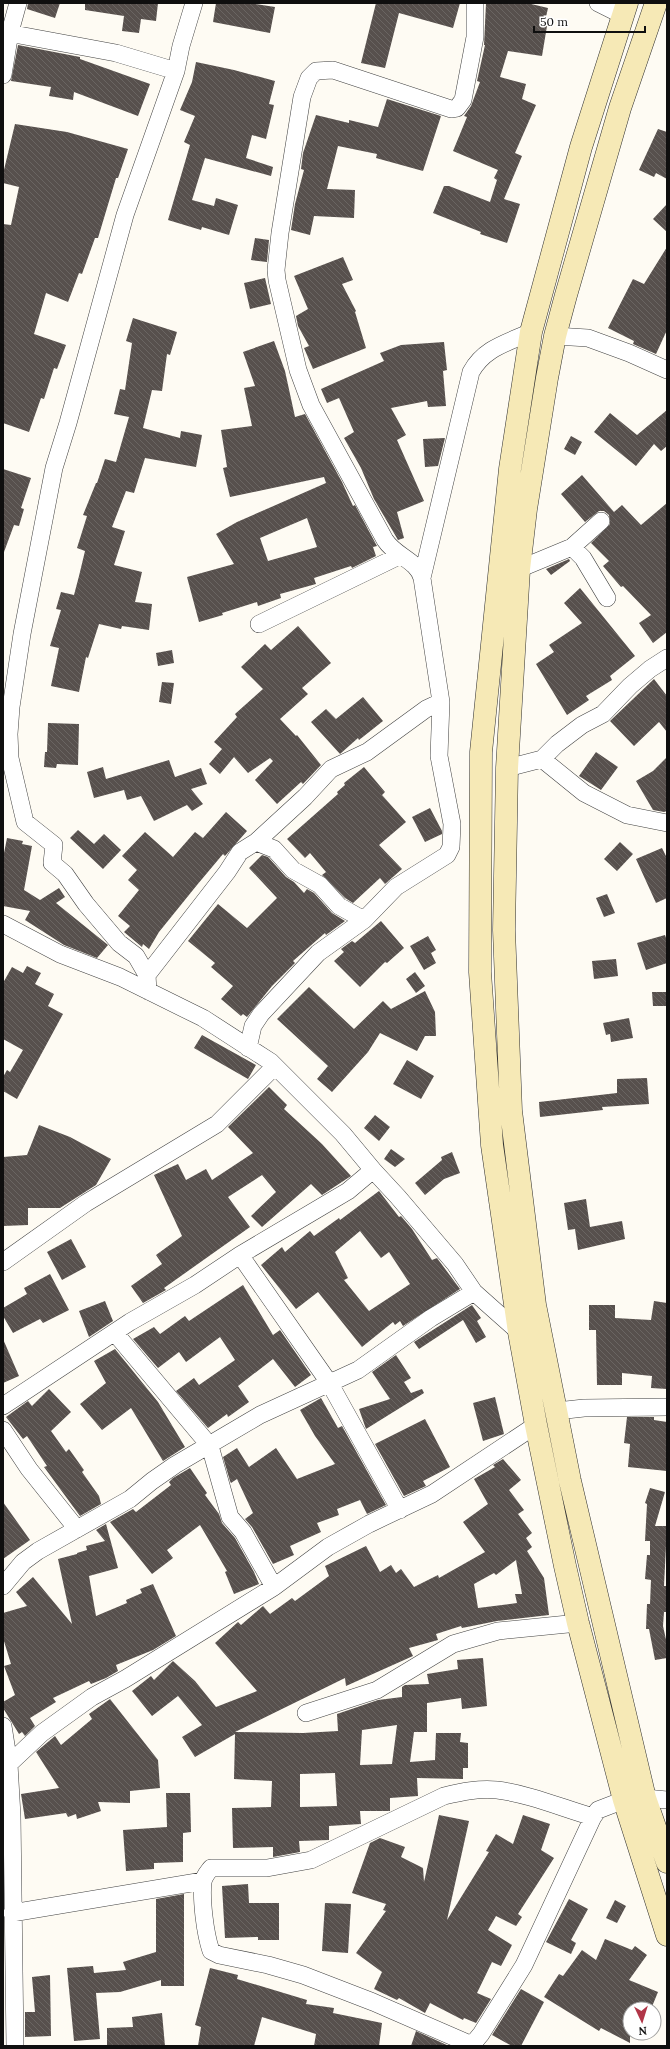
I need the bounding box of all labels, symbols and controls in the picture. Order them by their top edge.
scale bar [534,8,645,34]
text: 50 m [540,14,568,29]
north arrow [622,2001,662,2041]
text: N [637,2024,647,2038]

